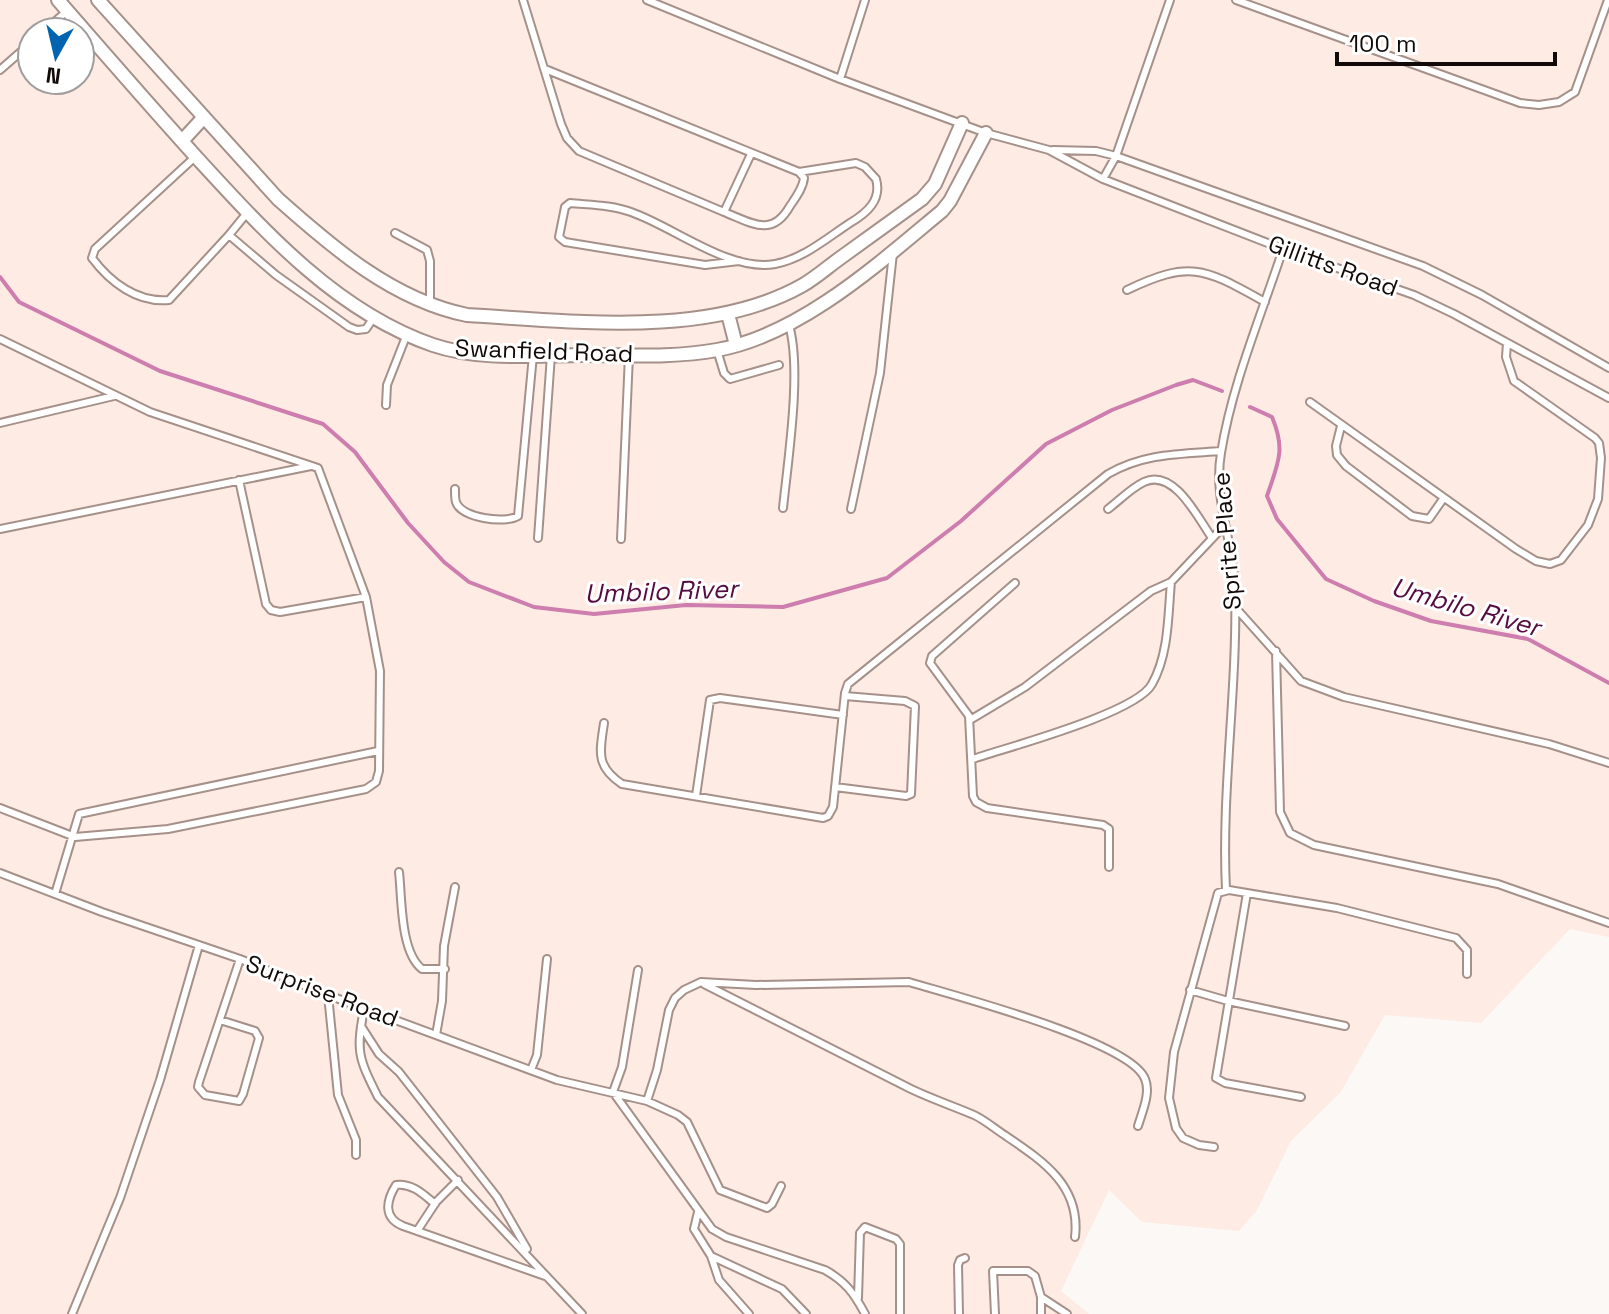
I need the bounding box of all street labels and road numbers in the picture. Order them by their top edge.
street label: Gillitts Road [1264,228,1402,303]
street label: Swanfield Road [454,332,634,369]
street label: Sprite Place [1205,471,1248,611]
street label: Surprise Road [242,947,403,1034]

